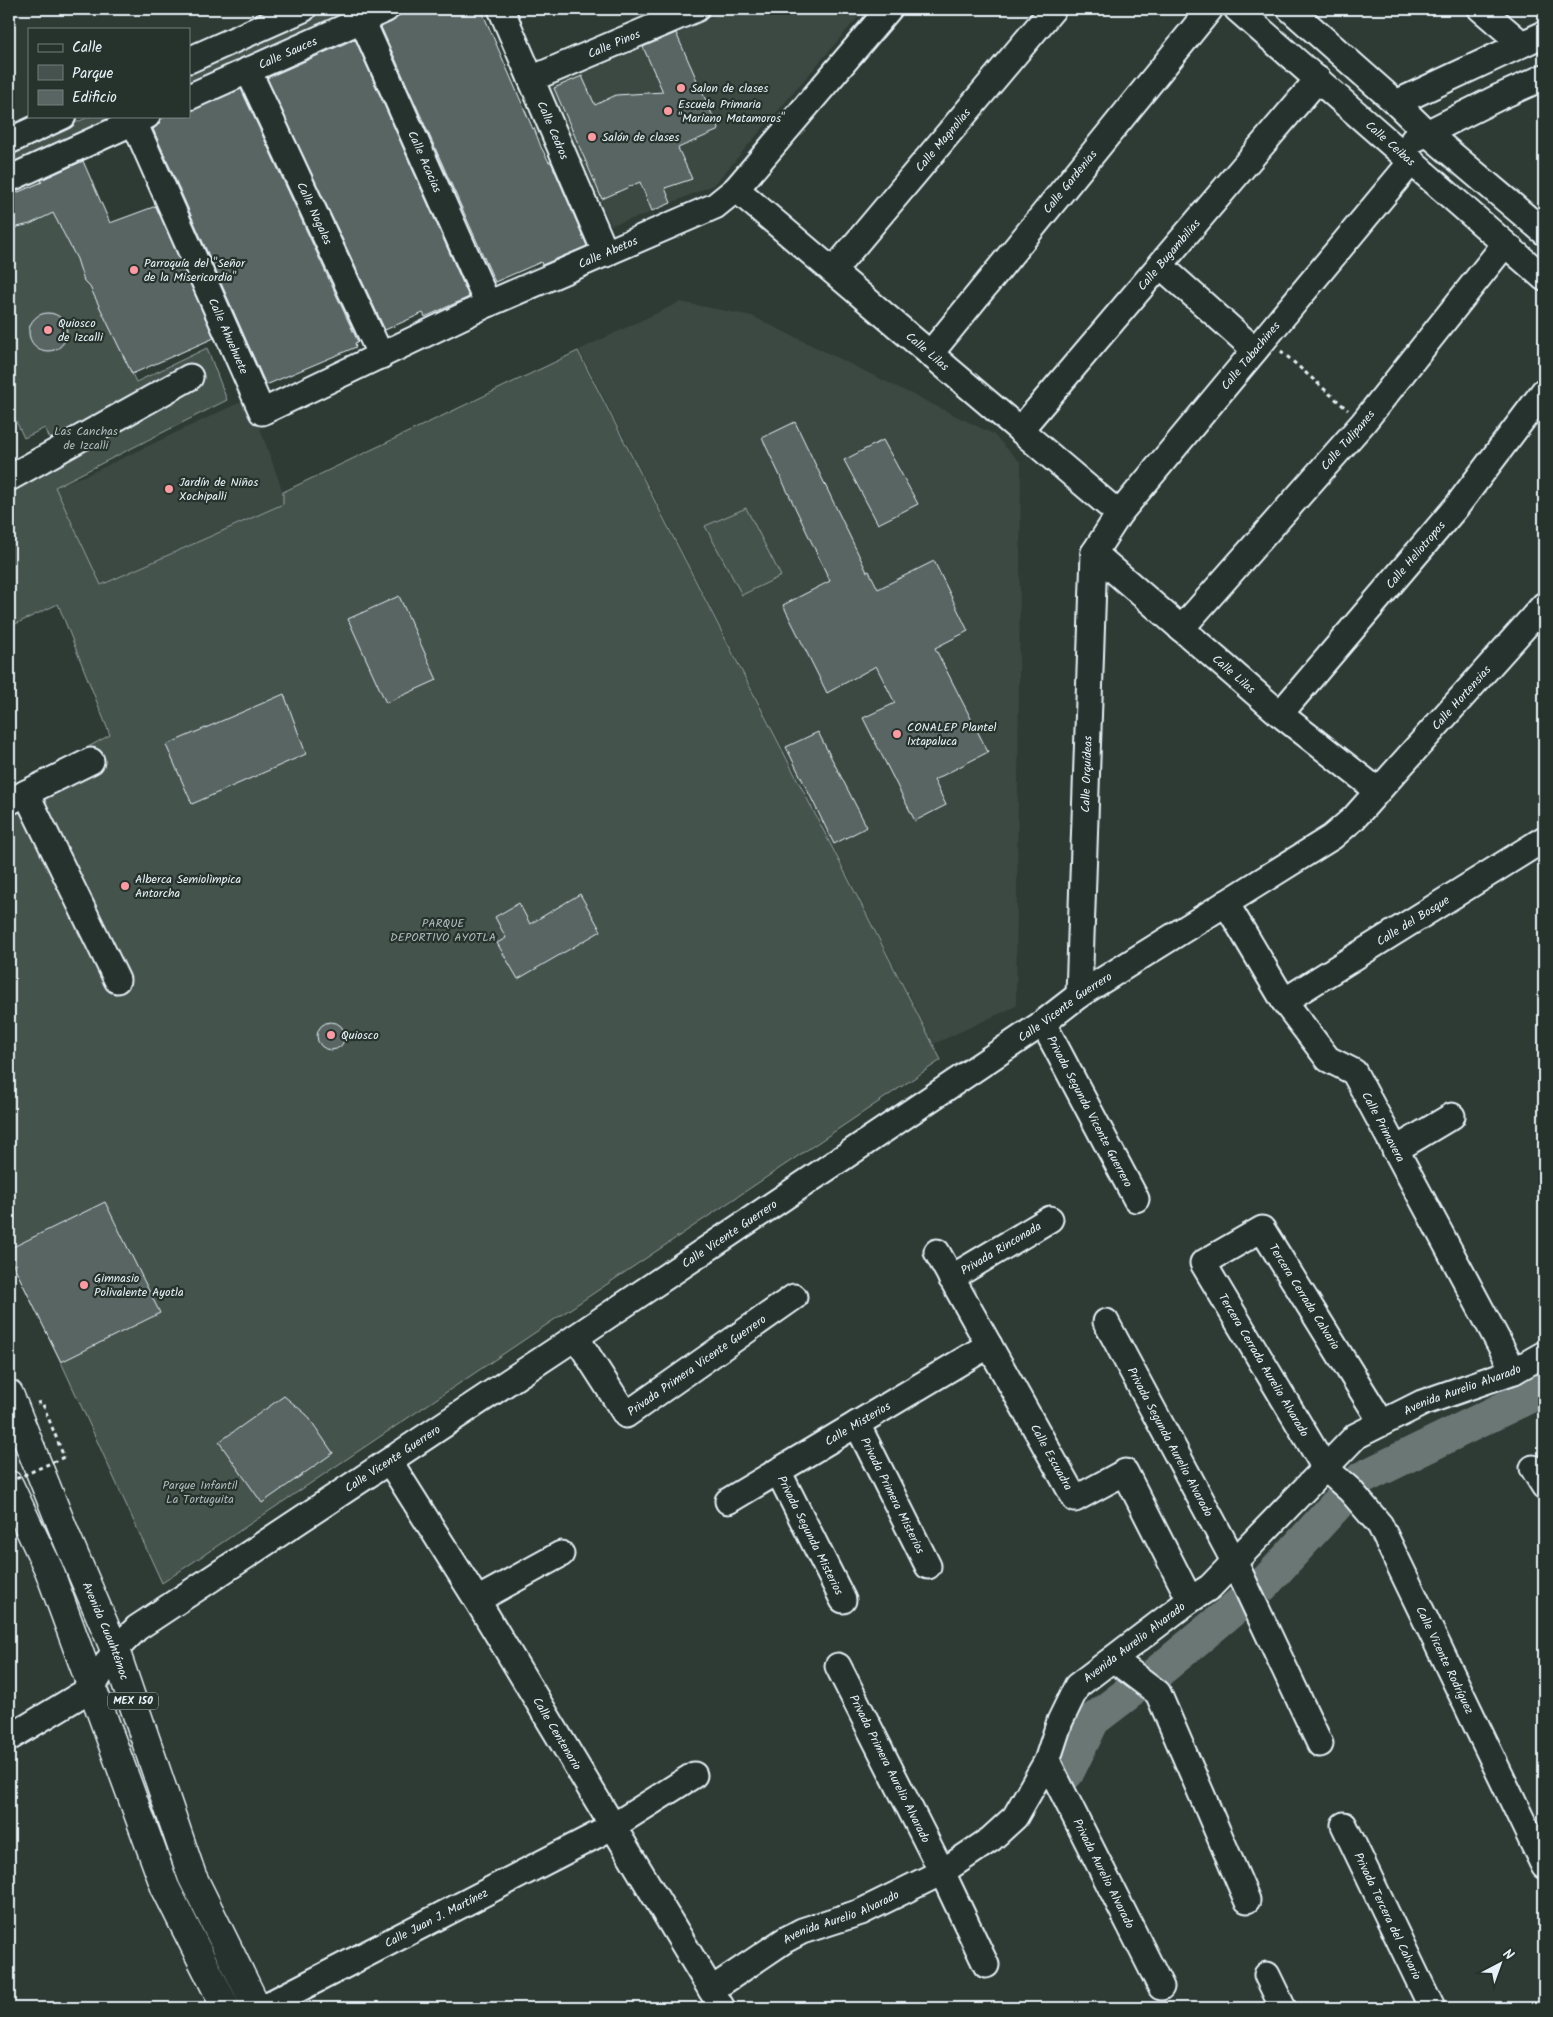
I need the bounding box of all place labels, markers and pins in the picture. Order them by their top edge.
place label: Salon de clases [691,79,768,98]
marker: Salon de clases [675,82,687,94]
place label: Escuela Primaria "Mariano Matamoros" [678,95,785,128]
marker: Escuela Primaria "Mariano Matamoros" [662,105,674,117]
place label: Salón de clases [602,128,679,147]
marker: Salón de clases [586,131,598,143]
place label: Parroquía del "Señor de la Misericordia" [144,254,246,287]
marker: Parroquía del "Señor de la Misericordia" [128,264,140,276]
place label: Quiosco de Izcalli [58,314,104,347]
marker: Quiosco de Izcalli [42,324,54,336]
place label: Jardín de Niños Xochipalli [179,473,258,506]
marker: Jardín de Niños Xochipalli [163,483,175,495]
place label: CONALEP Plantel Ixtapaluca [907,718,996,751]
marker: CONALEP Plantel Ixtapaluca [891,728,903,740]
place label: Alberca Semiolìmpica Antorcha [135,870,242,903]
marker: Alberca Semiolìmpica Antorcha [119,880,131,892]
place label: Quiosco [341,1026,379,1045]
marker: Quiosco [325,1029,337,1041]
place label: Gimnasio Polivalente Ayotla [94,1269,184,1302]
marker: Gimnasio Polivalente Ayotla [78,1279,90,1291]

